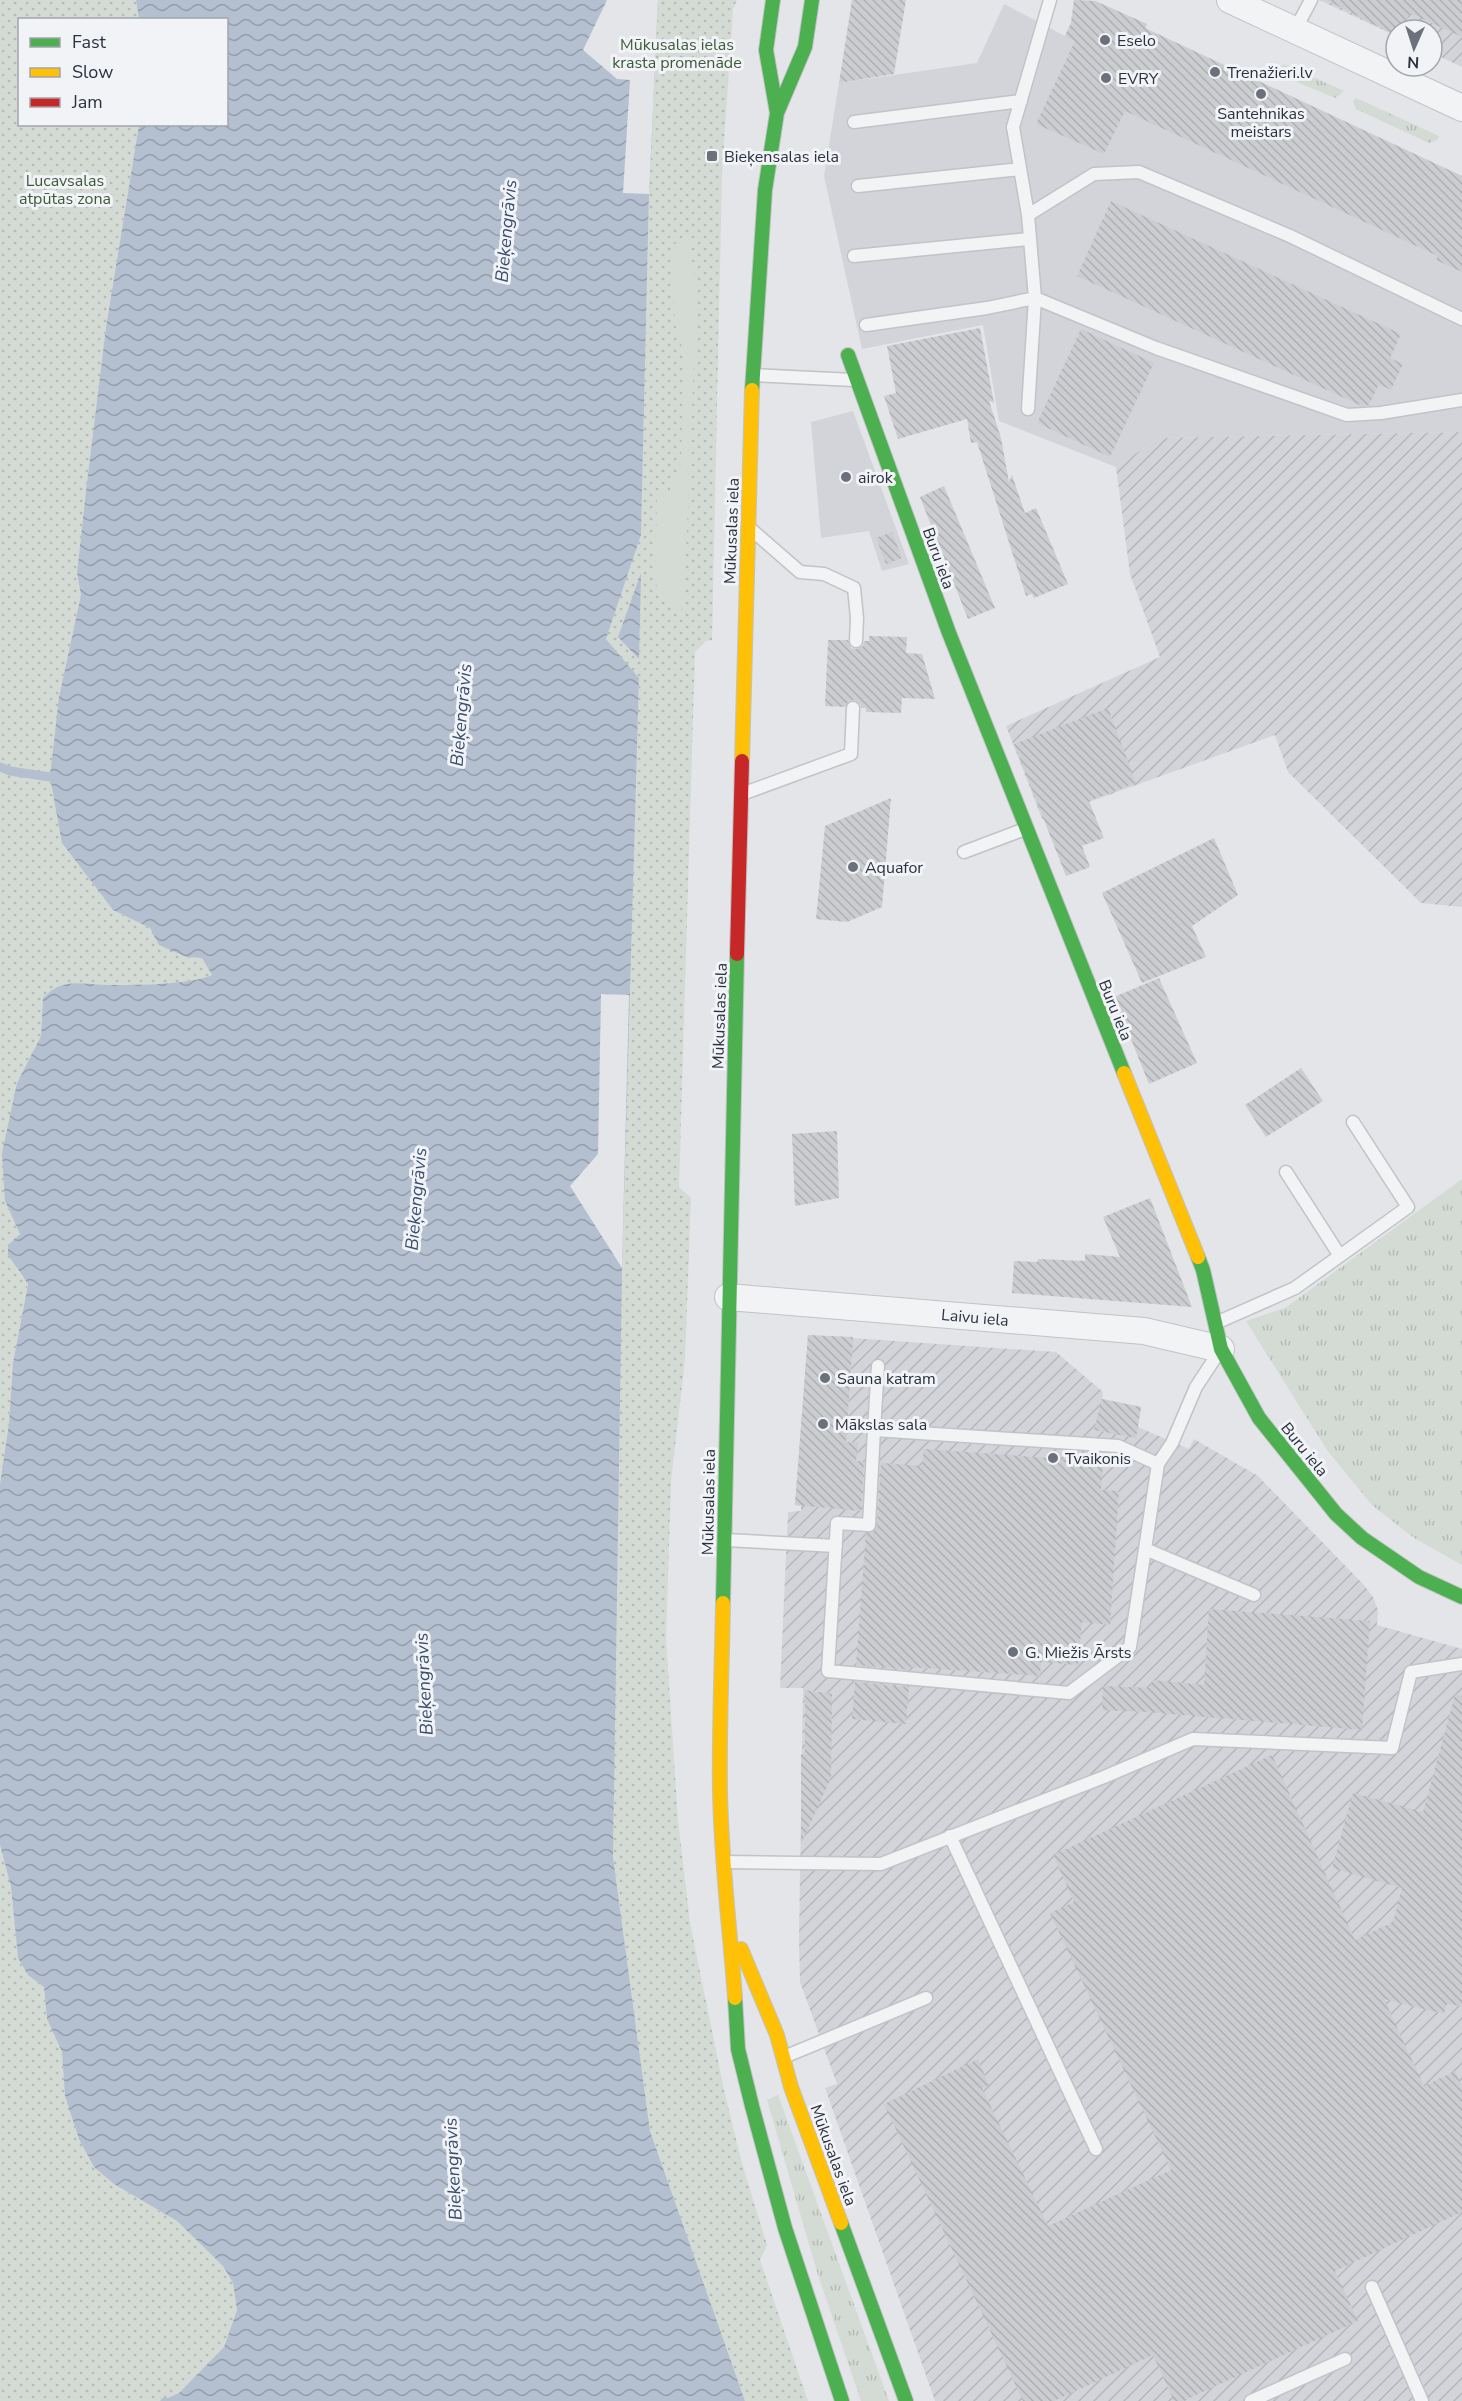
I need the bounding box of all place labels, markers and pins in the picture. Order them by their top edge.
place label: Eselo [1117,30,1156,52]
marker: Eselo [1098,33,1112,47]
place label: Trenažieri.lv [1227,62,1313,84]
marker: Trenažieri.lv [1208,65,1222,79]
place label: EVRY [1118,68,1159,90]
marker: EVRY [1099,71,1113,85]
marker: Santehnikas meistars [1254,87,1268,101]
place label: Santehnikas meistars [1217,103,1305,143]
place label: Bieķensalas iela [724,146,839,168]
marker: Bieķensalas iela [705,149,719,163]
place label: airok [858,467,894,489]
marker: airok [839,470,853,484]
place label: Aquafor [865,857,923,879]
marker: Aquafor [846,860,860,874]
place label: Sauna katram [837,1368,936,1390]
marker: Sauna katram [818,1371,832,1385]
place label: Mākslas sala [835,1414,927,1436]
marker: Mākslas sala [816,1417,830,1431]
place label: Tvaikonis [1065,1448,1131,1470]
marker: Tvaikonis [1046,1451,1060,1465]
place label: G. Miežis Ārsts [1025,1642,1131,1664]
marker: G. Miežis Ārsts [1006,1645,1020,1659]

